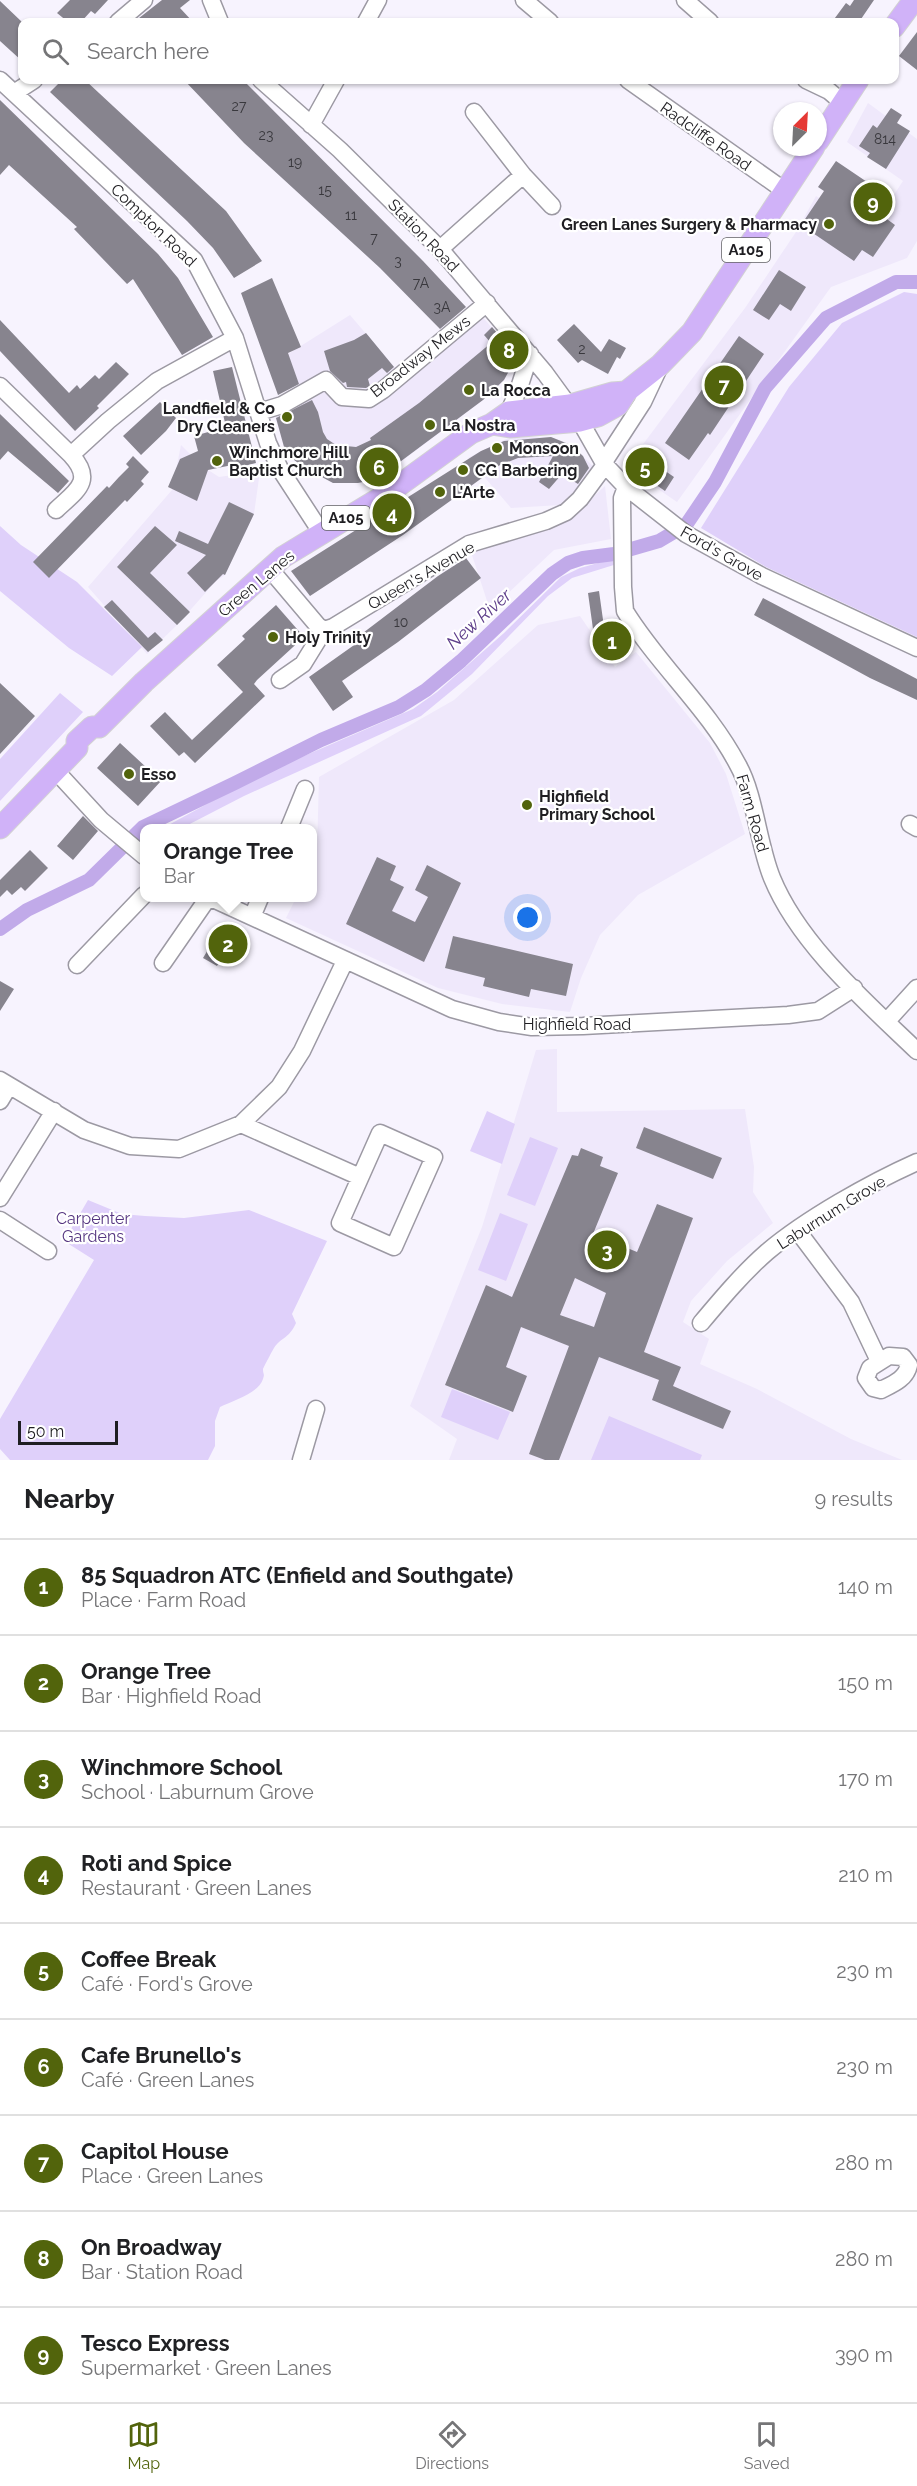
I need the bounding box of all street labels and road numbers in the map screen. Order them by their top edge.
street label: Radcliffe Road [657,98,755,175]
street label: Compton Road [107,180,200,271]
street label: Station Road [384,195,463,276]
road number: A105 [722,238,770,262]
street label: Broadway Mews [367,311,474,401]
road number: A105 [322,506,370,530]
street label: Ford's Grove [677,522,766,585]
street label: Queen's Avenue [365,537,478,614]
street label: Green Lanes [214,546,298,621]
street label: Farm Road [732,772,773,854]
street label: Highfield Road [523,1015,631,1034]
street label: Laburnum Grove [774,1171,889,1253]

